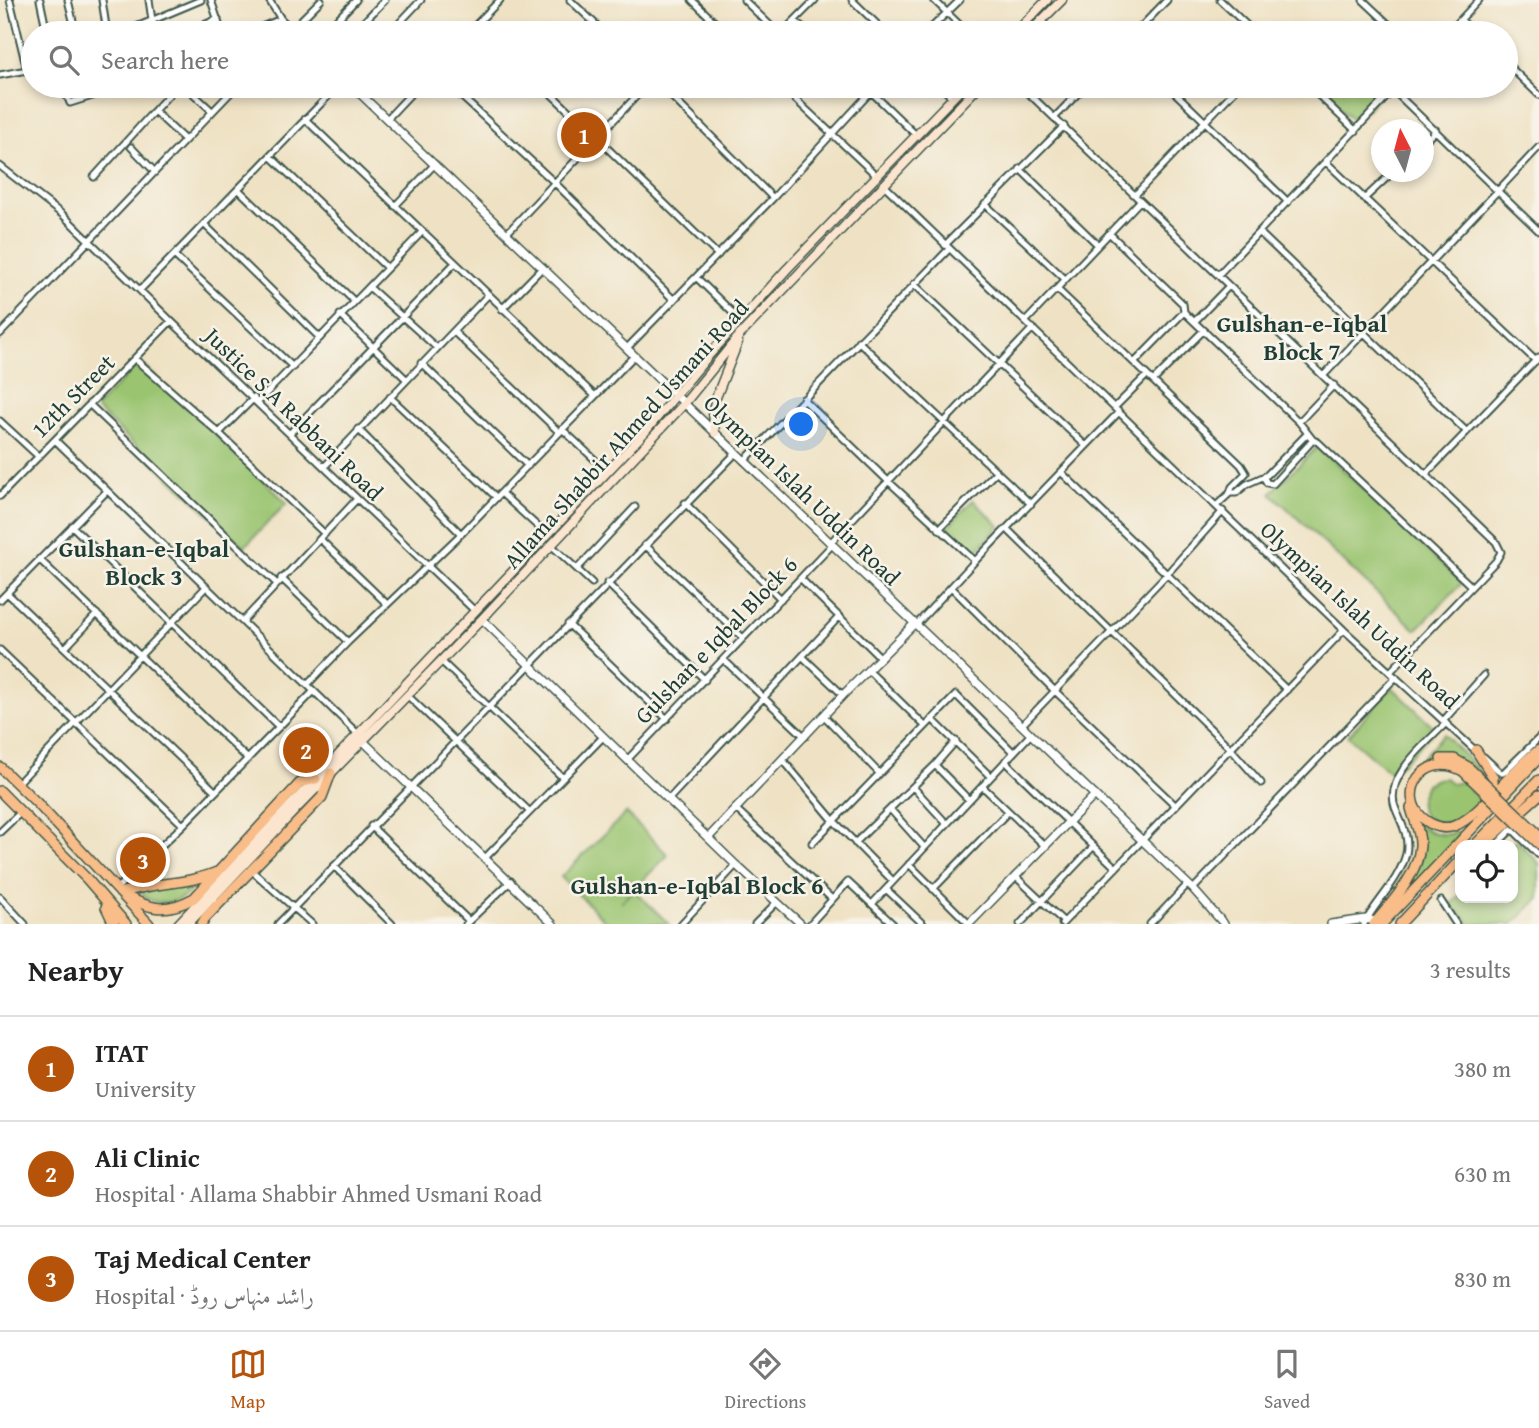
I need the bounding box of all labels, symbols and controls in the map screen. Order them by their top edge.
search box [21,21,1518,98]
text: Search here [101,40,229,79]
icon: search [45,41,83,79]
pin: 1 [561,109,607,161]
north arrow [1371,119,1434,182]
street label: Allama Shabbir Ahmed Usmani Road [495,291,756,576]
district label: Gulshan-e-Iqbal Block 7 [1217,306,1388,369]
street label: Justice S.A Rabbani Road [196,317,391,508]
street label: 12th Street [23,346,122,445]
street label: Olympian Islah Uddin Road [697,387,909,593]
your location [784,407,818,441]
street label: Olympian Islah Uddin Road [1253,513,1468,717]
district label: Gulshan-e-Iqbal Block 3 [59,531,230,594]
street label: Gulshan e Iqbal Block 6 [627,548,804,731]
pin: 2 [283,724,329,776]
pin: 3 [120,834,166,886]
map controls [1455,840,1518,903]
button: locate [1455,840,1518,903]
district label: Gulshan-e-Iqbal Block 6 [571,868,823,903]
text: Nearby [28,948,124,992]
text: 3 results [1430,953,1511,986]
text: ITAT [95,1033,148,1072]
text: 1 [45,1052,57,1085]
text: 380 m [1454,1052,1511,1085]
text: University [95,1072,196,1105]
text: Ali Clinic [95,1138,200,1177]
text: 2 [45,1157,57,1190]
text: 630 m [1454,1157,1511,1190]
text: Hospital · Allama Shabbir Ahmed Usmani Road [95,1177,542,1210]
text: Taj Medical Center [95,1239,311,1278]
text: 3 [45,1262,57,1295]
text: 830 m [1454,1262,1511,1295]
text: Hospital · راشد منہاس روڈ [95,1279,314,1312]
tab: Map [229,1345,267,1415]
tab: Directions [725,1345,806,1415]
tab: Saved [1264,1345,1310,1415]

